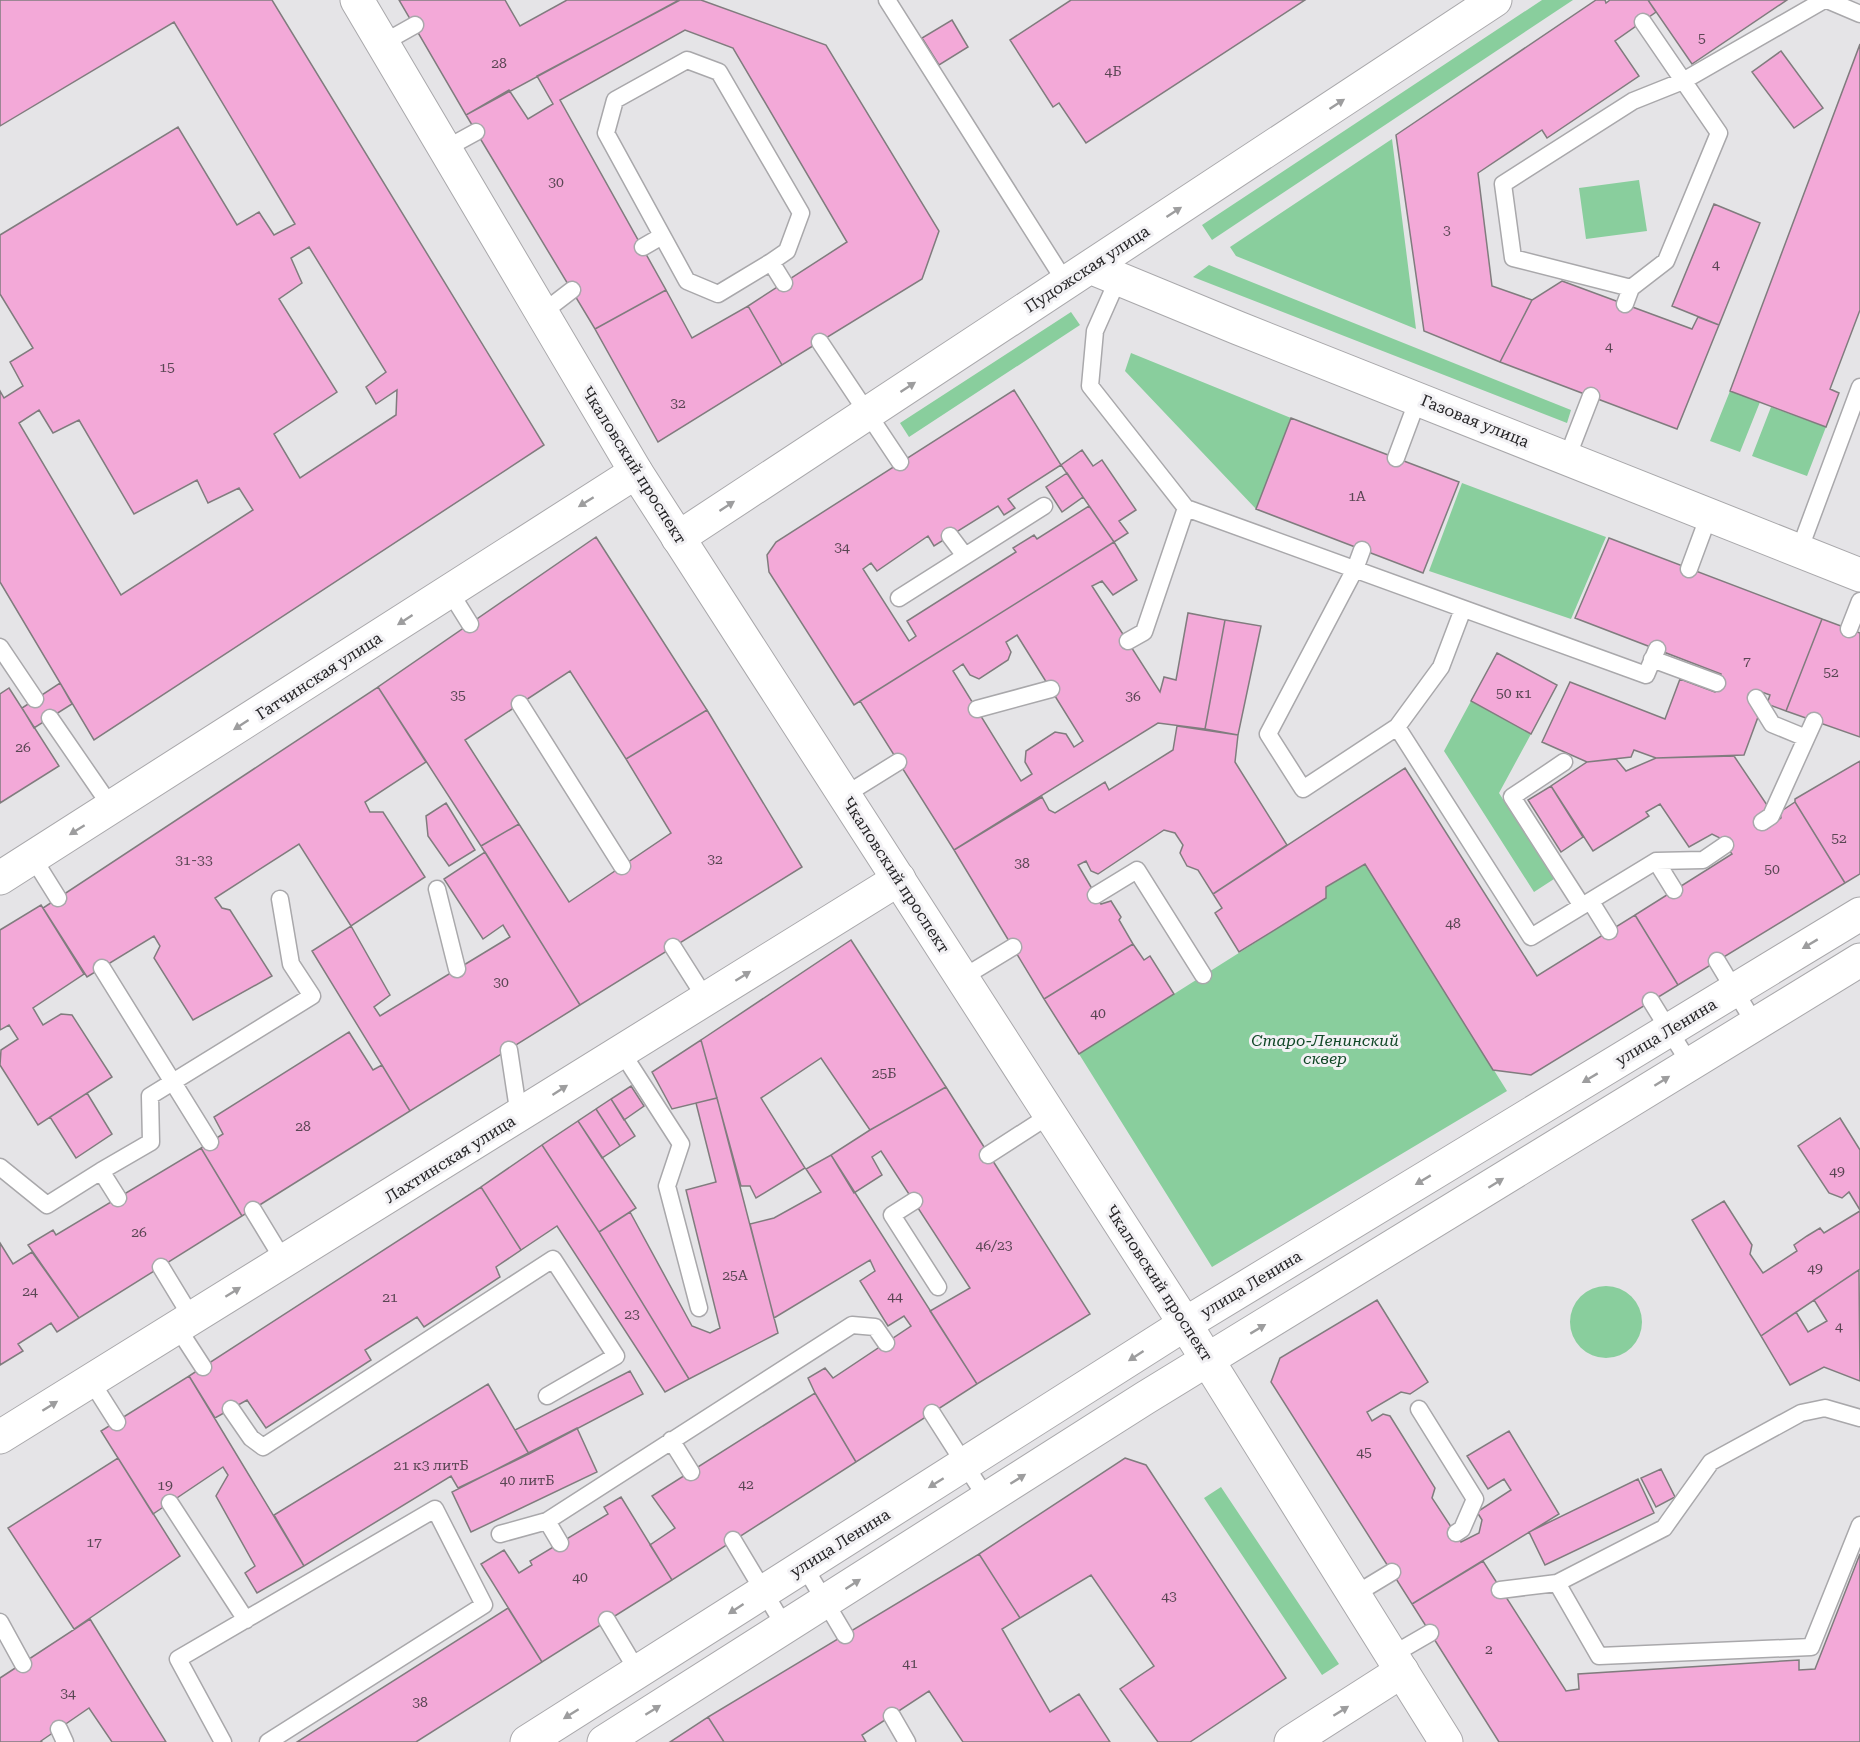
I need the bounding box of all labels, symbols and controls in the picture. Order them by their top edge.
house number: 5 [1698,30,1706,46]
house number: 28 [491,55,507,71]
house number: 4Б [1105,63,1121,79]
one-way arrow [1329,99,1345,110]
house number: 30 [548,174,564,190]
one-way arrow [1166,206,1182,217]
street label: Пудожская улица [1021,221,1153,316]
house number: 3 [1443,222,1451,238]
house number: 4 [1712,256,1720,272]
house number: 4 [1605,338,1613,354]
house number: 15 [159,359,175,375]
one-way arrow [899,381,915,393]
street label: Чкаловский проспект [578,383,690,547]
street label: Газовая улица [1418,391,1532,451]
house number: 32 [670,395,686,411]
house number: 1А [1348,488,1366,504]
one-way arrow [578,497,594,508]
one-way arrow [719,500,735,511]
house number: 34 [834,539,850,555]
one-way arrow [397,615,414,626]
street label: Гатчинская улица [253,628,386,724]
house number: 7 [1743,653,1751,669]
house number: 52 [1823,664,1839,680]
house number: 50 к1 [1496,685,1532,701]
house number: 35 [450,687,466,703]
house number: 36 [1125,688,1141,704]
one-way arrow [233,720,249,731]
house number: 26 [15,739,31,755]
street label: Чкаловский проспект [838,793,954,957]
one-way arrow [69,825,85,836]
house number: 52 [1831,830,1847,846]
house number: 32 [707,851,723,867]
house number: 31-33 [175,852,213,868]
house number: 38 [1014,855,1030,871]
house number: 50 [1764,861,1780,877]
house number: 48 [1445,915,1461,931]
one-way arrow [1802,939,1818,950]
one-way arrow [735,970,751,981]
house number: 30 [493,974,509,990]
street label: улица Ленина [1612,994,1720,1070]
house number: 40 [1090,1005,1106,1021]
park label: Старо-Ленинский сквер [1251,1031,1399,1068]
house number: 25Б [872,1065,896,1081]
one-way arrow [1582,1073,1598,1084]
one-way arrow [1654,1075,1670,1086]
one-way arrow [551,1085,568,1096]
street label: Лахтинская улица [381,1111,519,1207]
house number: 28 [295,1118,311,1134]
house number: 49 [1829,1163,1845,1179]
one-way arrow [1415,1174,1431,1185]
one-way arrow [1488,1178,1504,1189]
street label: Чкаловский проспект [1101,1201,1217,1365]
house number: 26 [131,1224,147,1240]
house number: 46/23 [975,1237,1013,1253]
street label: улица Ленина [1197,1246,1305,1322]
house number: 49 [1807,1260,1823,1276]
house number: 25А [722,1267,748,1283]
house number: 24 [22,1283,38,1299]
one-way arrow [225,1287,241,1298]
house number: 44 [887,1288,903,1304]
house number: 21 [382,1289,398,1305]
house number: 23 [624,1306,640,1322]
house number: 4 [1835,1318,1843,1334]
one-way arrow [1250,1324,1267,1334]
one-way arrow [1128,1350,1144,1361]
one-way arrow [42,1401,58,1412]
house number: 45 [1356,1444,1372,1460]
house number: 21 к3 литБ [394,1457,468,1473]
house number: 40 литБ [500,1472,554,1488]
one-way arrow [1010,1474,1026,1485]
house number: 42 [738,1476,754,1492]
house number: 19 [157,1477,173,1493]
one-way arrow [928,1477,944,1488]
street label: улица Ленина [786,1504,894,1581]
house number: 17 [86,1534,102,1550]
house number: 40 [572,1569,588,1585]
one-way arrow [845,1579,861,1590]
house number: 43 [1161,1588,1177,1604]
one-way arrow [728,1604,744,1615]
house number: 2 [1485,1641,1493,1657]
house number: 41 [902,1655,918,1671]
house number: 34 [60,1685,76,1701]
house number: 38 [412,1694,428,1710]
one-way arrow [645,1705,661,1716]
one-way arrow [1332,1706,1349,1717]
one-way arrow [563,1708,579,1719]

